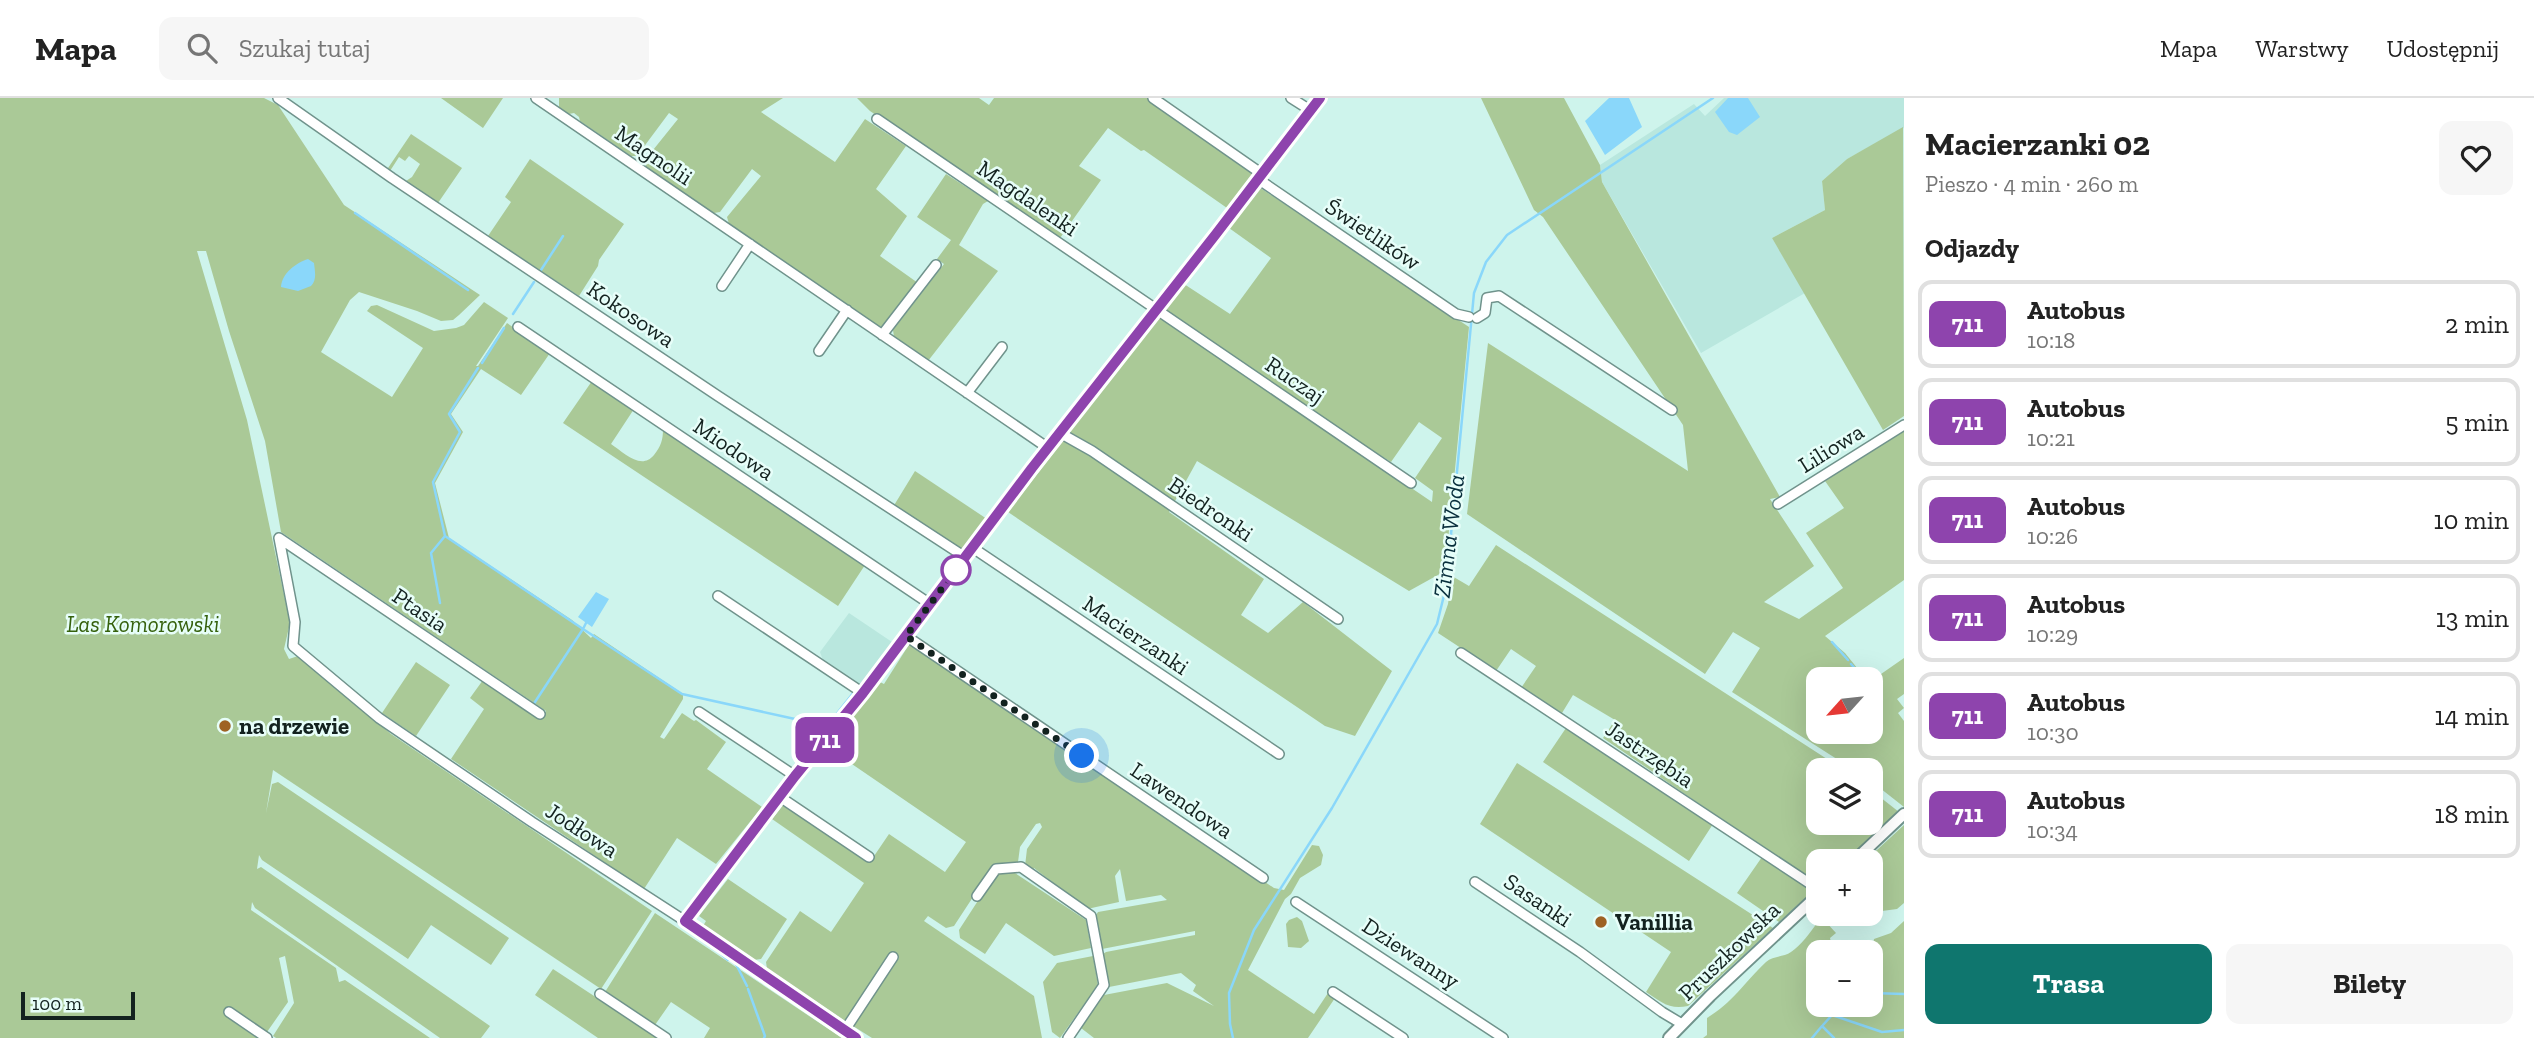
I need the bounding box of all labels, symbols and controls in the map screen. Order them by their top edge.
search box [159,17,649,80]
text: Mapa [35,29,117,68]
icon: search [183,29,221,67]
text: Szukaj tutaj [239,32,371,64]
text: Mapa [2160,34,2217,63]
text: Warstwy [2255,34,2349,63]
text: Udostępnij [2387,34,2499,63]
street label: Magnolii [610,119,698,191]
button: heart [2439,121,2513,195]
text: Macierzanki 02 [1925,124,2150,163]
street label: Magdalenki [972,154,1084,242]
text: Pieszo · 4 min · 260 m [1925,170,2138,198]
street label: Świetlików [1320,192,1426,276]
text: Odjazdy [1925,232,2019,264]
street label: Kokosowa [582,274,680,354]
text: Autobus [2027,294,2125,326]
text: 2 min [2445,308,2509,340]
text: 711 [1952,309,1983,338]
text: 10:18 [2027,326,2075,354]
street label: Ruczaj [1260,350,1330,410]
text: Autobus [2027,392,2125,424]
text: 5 min [2445,406,2509,438]
text: 711 [1952,407,1983,436]
street label: Miodowa [688,412,780,486]
street label: Liliowa [1793,417,1869,479]
text: 10:21 [2027,424,2075,452]
street label: Biedronki [1163,470,1259,548]
water label: Zimna Woda [1427,473,1470,599]
text: Autobus [2027,490,2125,522]
text: 10 min [2433,504,2509,536]
text: 711 [1952,505,1983,534]
text: 10:26 [2027,522,2078,550]
unlabelled marker [941,555,971,585]
street label: Ptasia [387,581,453,639]
text: Autobus [2027,588,2125,620]
street label: Macierzanki [1078,589,1194,681]
text: 13 min [2436,602,2509,634]
text: 711 [1952,603,1983,632]
park label: Las Komorowski [66,610,220,638]
text: 10:29 [2027,620,2078,648]
north arrow [1806,667,1883,744]
map controls [1806,667,1883,1017]
text: Autobus [2027,686,2125,718]
text: 14 min [2434,700,2509,732]
text: 711 [1952,701,1983,730]
place label: na drzewie [239,712,349,740]
street label: Jastrzębia [1600,714,1700,794]
line badge: 711 [785,717,865,763]
marker: na drzewie [217,718,233,734]
text: 10:30 [2027,718,2079,746]
text: 711 [809,725,841,754]
your location [1064,738,1099,773]
street label: Lawendowa [1125,756,1239,844]
button: layers [1806,758,1883,835]
text: Autobus [2027,784,2125,816]
street label: Jodłowa [540,796,624,864]
text: 18 min [2434,798,2509,830]
text: 711 [1952,799,1983,828]
text: 10:34 [2027,816,2078,844]
button: + [1806,849,1883,926]
street label: Sasanki [1499,867,1577,933]
street label: Pruszkowska [1672,896,1786,1006]
place label: Vanillia [1615,908,1693,936]
street label: Dziewanny [1357,911,1465,995]
marker: Vanillia [1593,914,1609,930]
button: − [1806,940,1883,1017]
button: Trasa [1925,944,2212,1024]
button: Bilety [2226,944,2513,1024]
scale bar [21,989,135,1021]
text: 100 m [32,992,82,1015]

